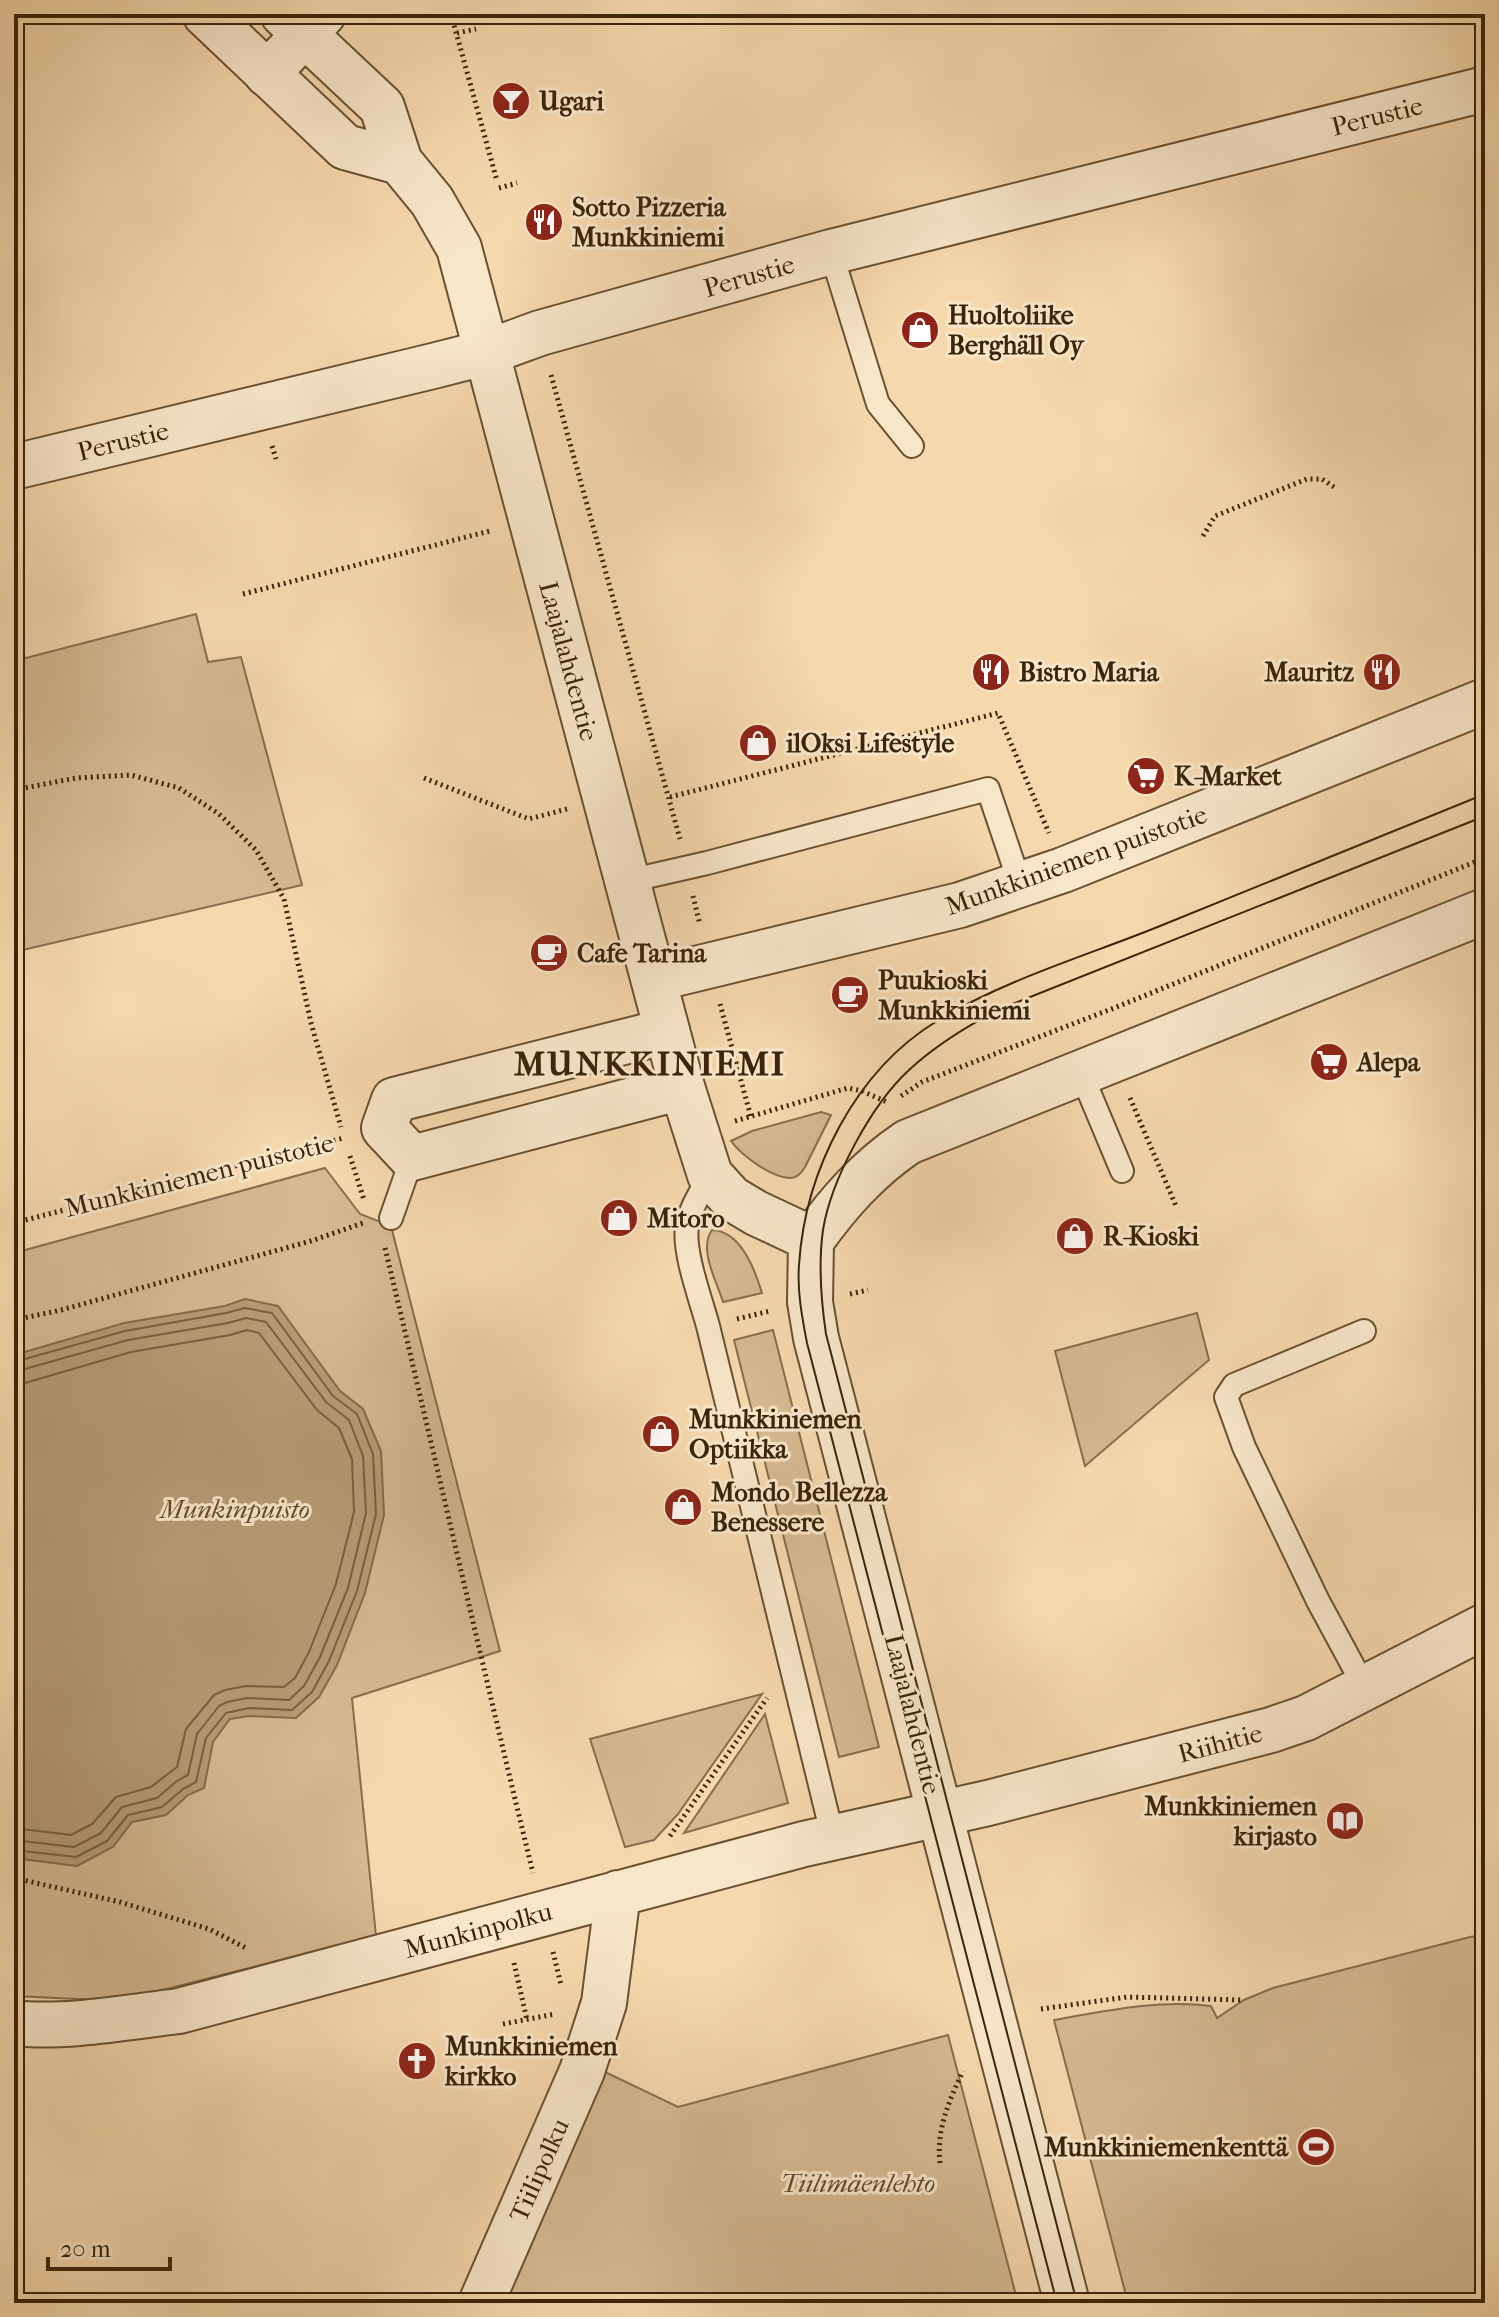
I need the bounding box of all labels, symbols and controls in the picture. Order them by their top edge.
bar icon: Ugari [490,80,532,122]
place label: Ugari [538,86,604,117]
street label: Perustie [1328,90,1426,143]
place label: Sotto Pizzeria Munkkiniemi [572,192,727,253]
restaurant icon: Sotto Pizzeria Munkkiniemi [523,201,565,243]
street label: Perustie [700,249,798,304]
place label: Huoltoliike Berghäll Oy [948,300,1086,361]
shop icon: Huoltoliike Berghäll Oy [899,309,941,351]
street label: Perustie [74,415,172,468]
street label: Laajalahdentie [532,578,605,744]
restaurant icon: Bistro Maria [970,651,1012,693]
restaurant icon: Mauritz [1361,651,1403,693]
place label: Bistro Maria [1019,657,1160,688]
place label: Mauritz [1264,657,1354,688]
shop icon: ilOksi Lifestyle [737,722,779,764]
place label: ilOksi Lifestyle [785,728,954,759]
supermarket icon: K-Market [1125,755,1167,797]
place label: K-Market [1174,761,1282,792]
street label: Munkkiniemen puistotie [941,799,1211,922]
cafe icon: Cafe Tarina [528,932,570,974]
place label: Cafe Tarina [577,938,707,969]
place label: Puukioski Munkkiniemi [878,965,1031,1026]
cafe icon: Puukioski Munkkiniemi [829,974,871,1016]
supermarket icon: Alepa [1308,1041,1350,1083]
district label: MUNKKINIEMI [514,1044,786,1084]
place label: Alepa [1355,1047,1421,1078]
street label: Munkkiniemen puistotie [61,1127,337,1224]
shop icon: Mitoro [598,1197,640,1239]
place label: Mitoro [647,1203,725,1234]
shop icon: R-Kioski [1054,1215,1096,1257]
place label: R-Kioski [1103,1221,1199,1252]
place label: Munkkiniemen Optiikka [689,1404,863,1465]
shop icon: Munkkiniemen Optiikka [640,1413,682,1455]
place label: Mondo Bellezza Benessere [711,1477,888,1538]
shop icon: Mondo Bellezza Benessere [662,1486,704,1528]
park label: Munkinpuisto [158,1494,310,1525]
street label: Laajalahdentie [878,1631,947,1797]
street label: Riihitie [1175,1717,1266,1770]
place label: Munkkiniemen kirjasto [1144,1791,1318,1852]
library icon: Munkkiniemen kirjasto [1324,1800,1366,1842]
street label: Munkinpolku [401,1896,556,1965]
place label: Munkkiniemen kirkko [444,2031,619,2092]
church icon: Munkkiniemen kirkko [396,2040,438,2082]
street label: Tiilipolku [503,2114,576,2227]
sports icon: Munkkiniemenkenttä [1295,2126,1337,2168]
place label: Munkkiniemenkenttä [1044,2132,1289,2163]
park label: Tiilimäenlehto [781,2168,935,2199]
scale bar [48,2221,170,2271]
text: 20 m [60,2235,111,2263]

